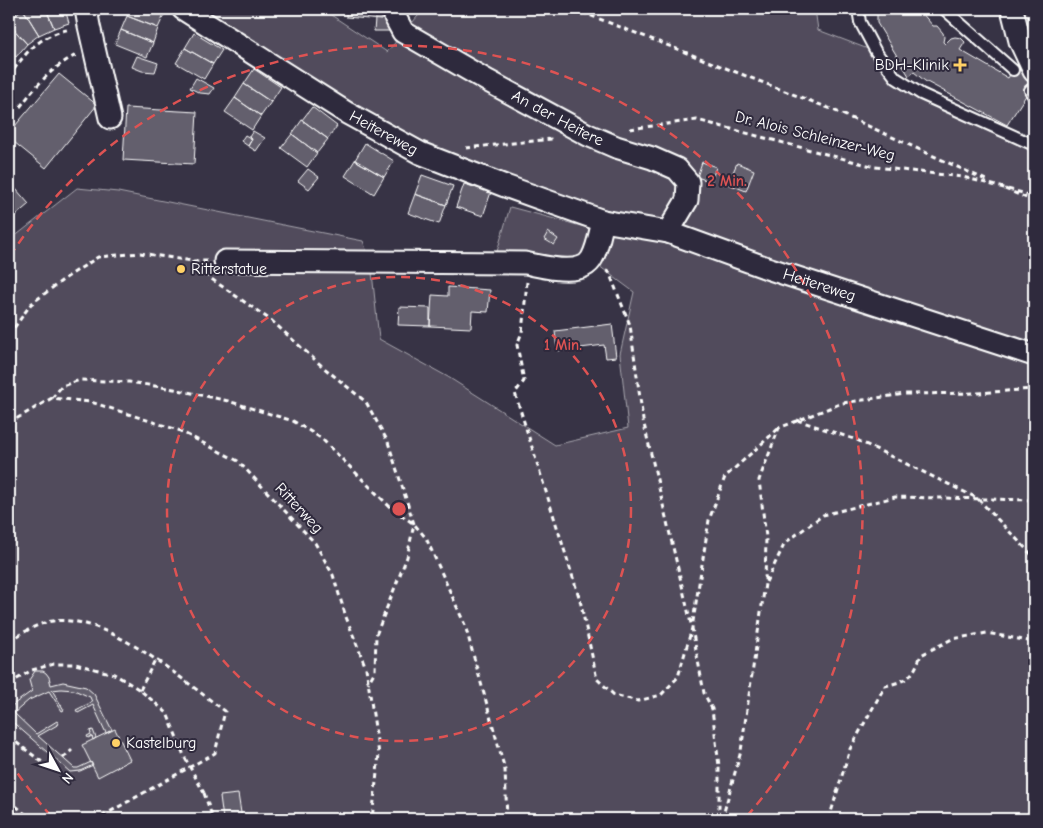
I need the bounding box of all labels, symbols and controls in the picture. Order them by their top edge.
place label: BDH-Klinik [875,56,949,74]
marker: BDH-Klinik [953,58,967,72]
street label: An der Heitere [509,87,606,150]
street label: Heitereweg [346,107,421,159]
street label: Dr. Alois Schleinzer-Weg [733,107,897,165]
text: 2 Min. [707,172,747,190]
place label: Ritterstatue [191,260,267,278]
marker: Ritterstatue [175,263,187,275]
street label: Heitereweg [781,265,858,305]
text: 1 Min. [544,336,582,354]
street label: Ritterweg [271,479,327,537]
centre of rings [390,500,408,518]
place label: Kastelburg [126,734,197,752]
marker: Kastelburg [110,737,122,749]
north arrow [32,746,82,796]
text: N [58,769,77,787]

